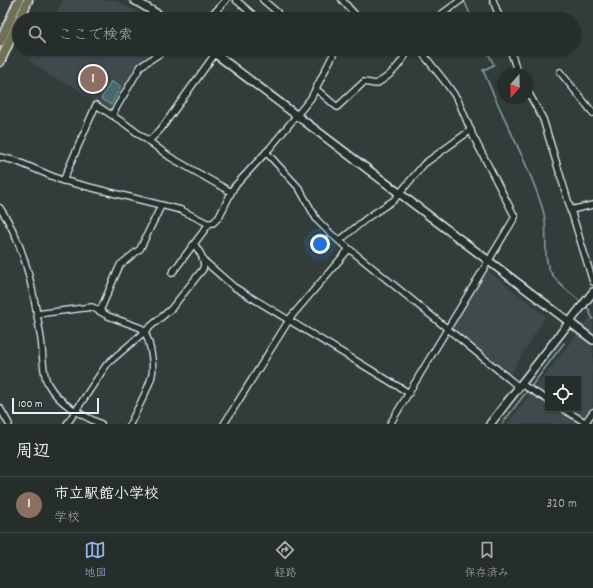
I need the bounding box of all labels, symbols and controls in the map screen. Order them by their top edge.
search box [12,12,581,56]
icon: search [26,23,48,45]
text: ここで検索 [58,25,133,47]
pin: 1 [80,64,106,94]
north arrow [497,68,533,104]
your location [310,234,330,254]
map controls [545,376,581,412]
button: locate [545,376,581,412]
scale bar [12,396,99,415]
text: 100 m [18,397,42,413]
text: 周辺 [16,441,50,465]
text: 市立駅館小学校 [54,484,159,506]
text: 1 [28,495,30,514]
text: 320 m [547,495,577,514]
text: 学校 [54,509,80,528]
tab: 地図 [84,539,106,582]
tab: 経路 [274,539,296,582]
tab: 保存済み [465,539,509,582]

